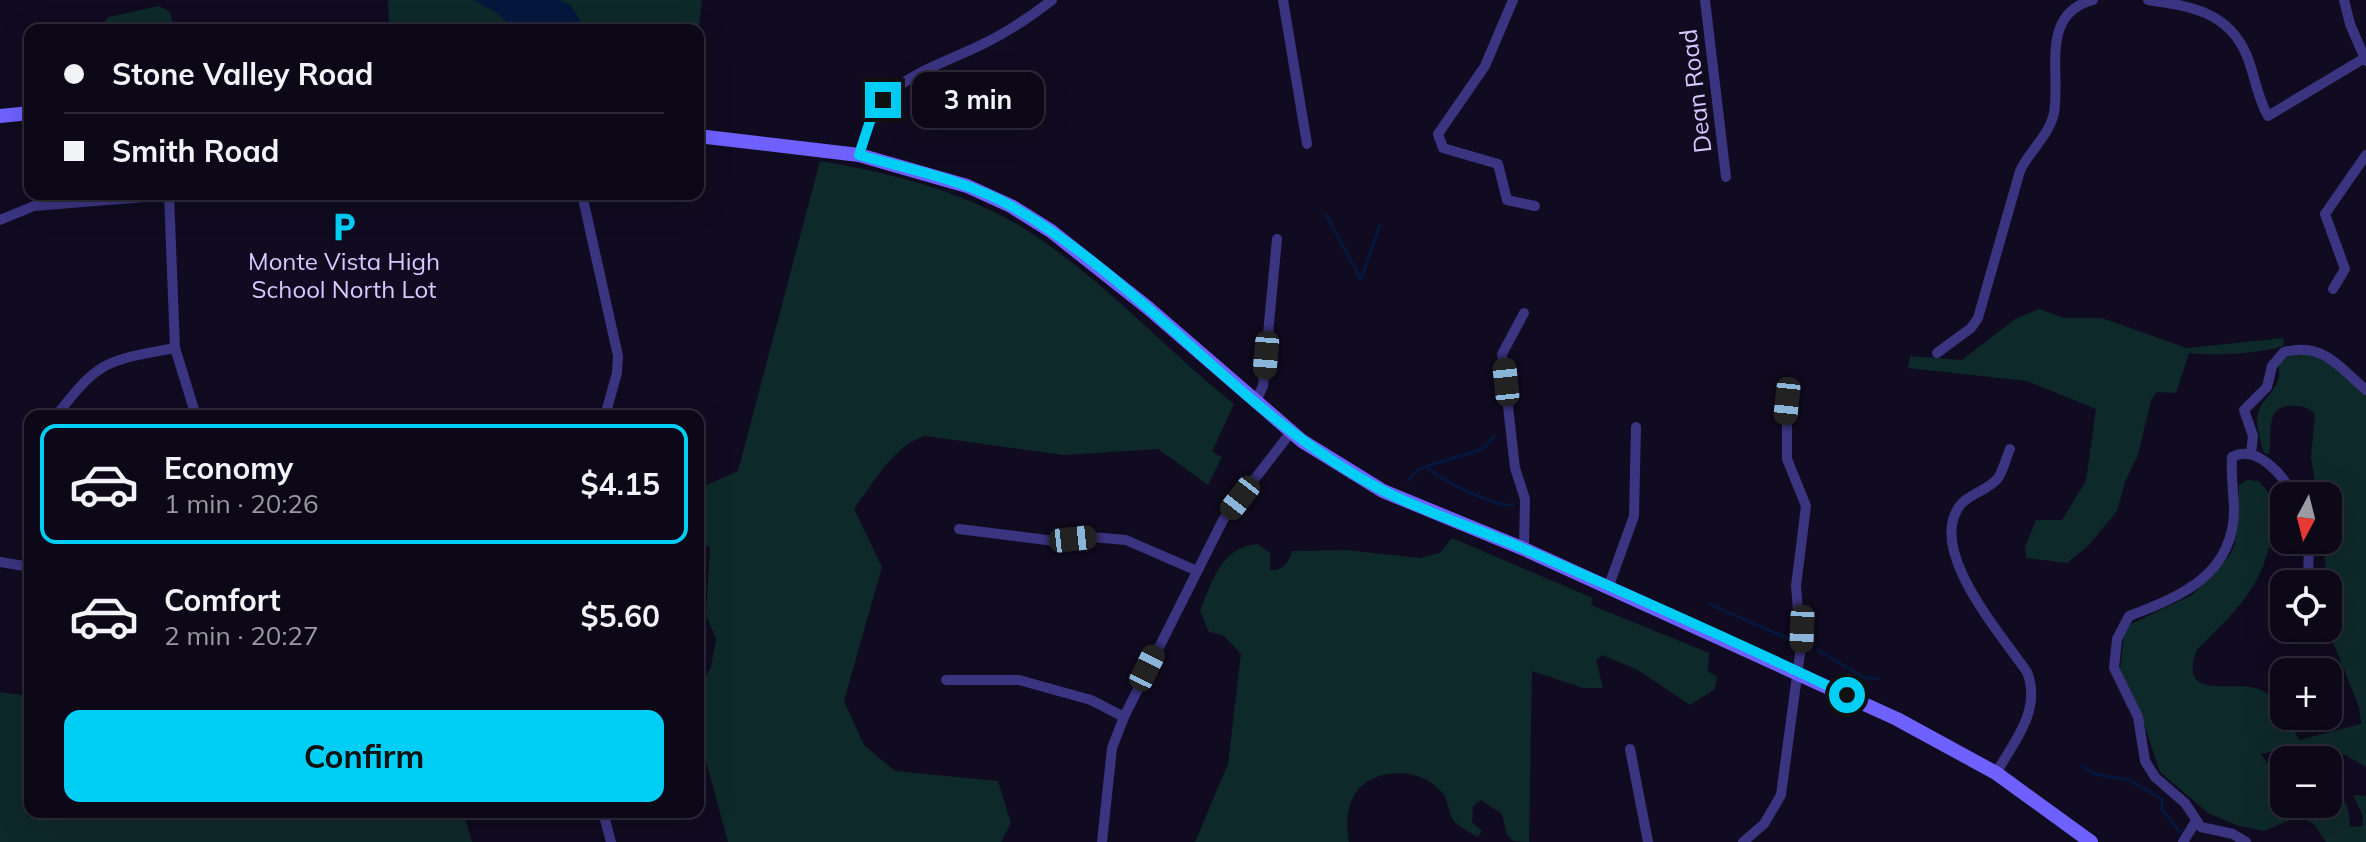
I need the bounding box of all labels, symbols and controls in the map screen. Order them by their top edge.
street label: Dean Road [1673,27,1717,155]
text: Stone Valley Road [112,55,373,93]
callout: 3 min [911,72,1043,128]
route end [865,82,901,118]
text: 3 min [944,83,1012,116]
text: Smith Road [112,132,279,170]
parking icon: Monte Vista High School North Lot [327,210,361,244]
place label: Monte Vista High School North Lot [248,246,440,304]
car [1252,330,1280,380]
car [1492,357,1520,407]
car [1773,376,1801,426]
icon: car [68,448,140,520]
text: Economy [164,449,293,487]
text: $4.15 [581,465,660,503]
car [1216,472,1264,524]
north arrow [2270,482,2342,554]
map controls [2270,482,2342,818]
text: 1 min · 20:26 [164,487,319,520]
car [1048,525,1098,553]
button: locate [2270,570,2342,642]
icon: car [68,580,140,652]
text: Comfort [164,581,281,619]
text: $5.60 [581,597,660,635]
car [1789,605,1815,653]
text: 2 min · 20:27 [164,619,319,652]
car [1126,641,1168,695]
button: + [2270,658,2342,730]
route start [1829,677,1865,713]
button: Confirm [64,710,664,802]
button: − [2270,746,2342,818]

